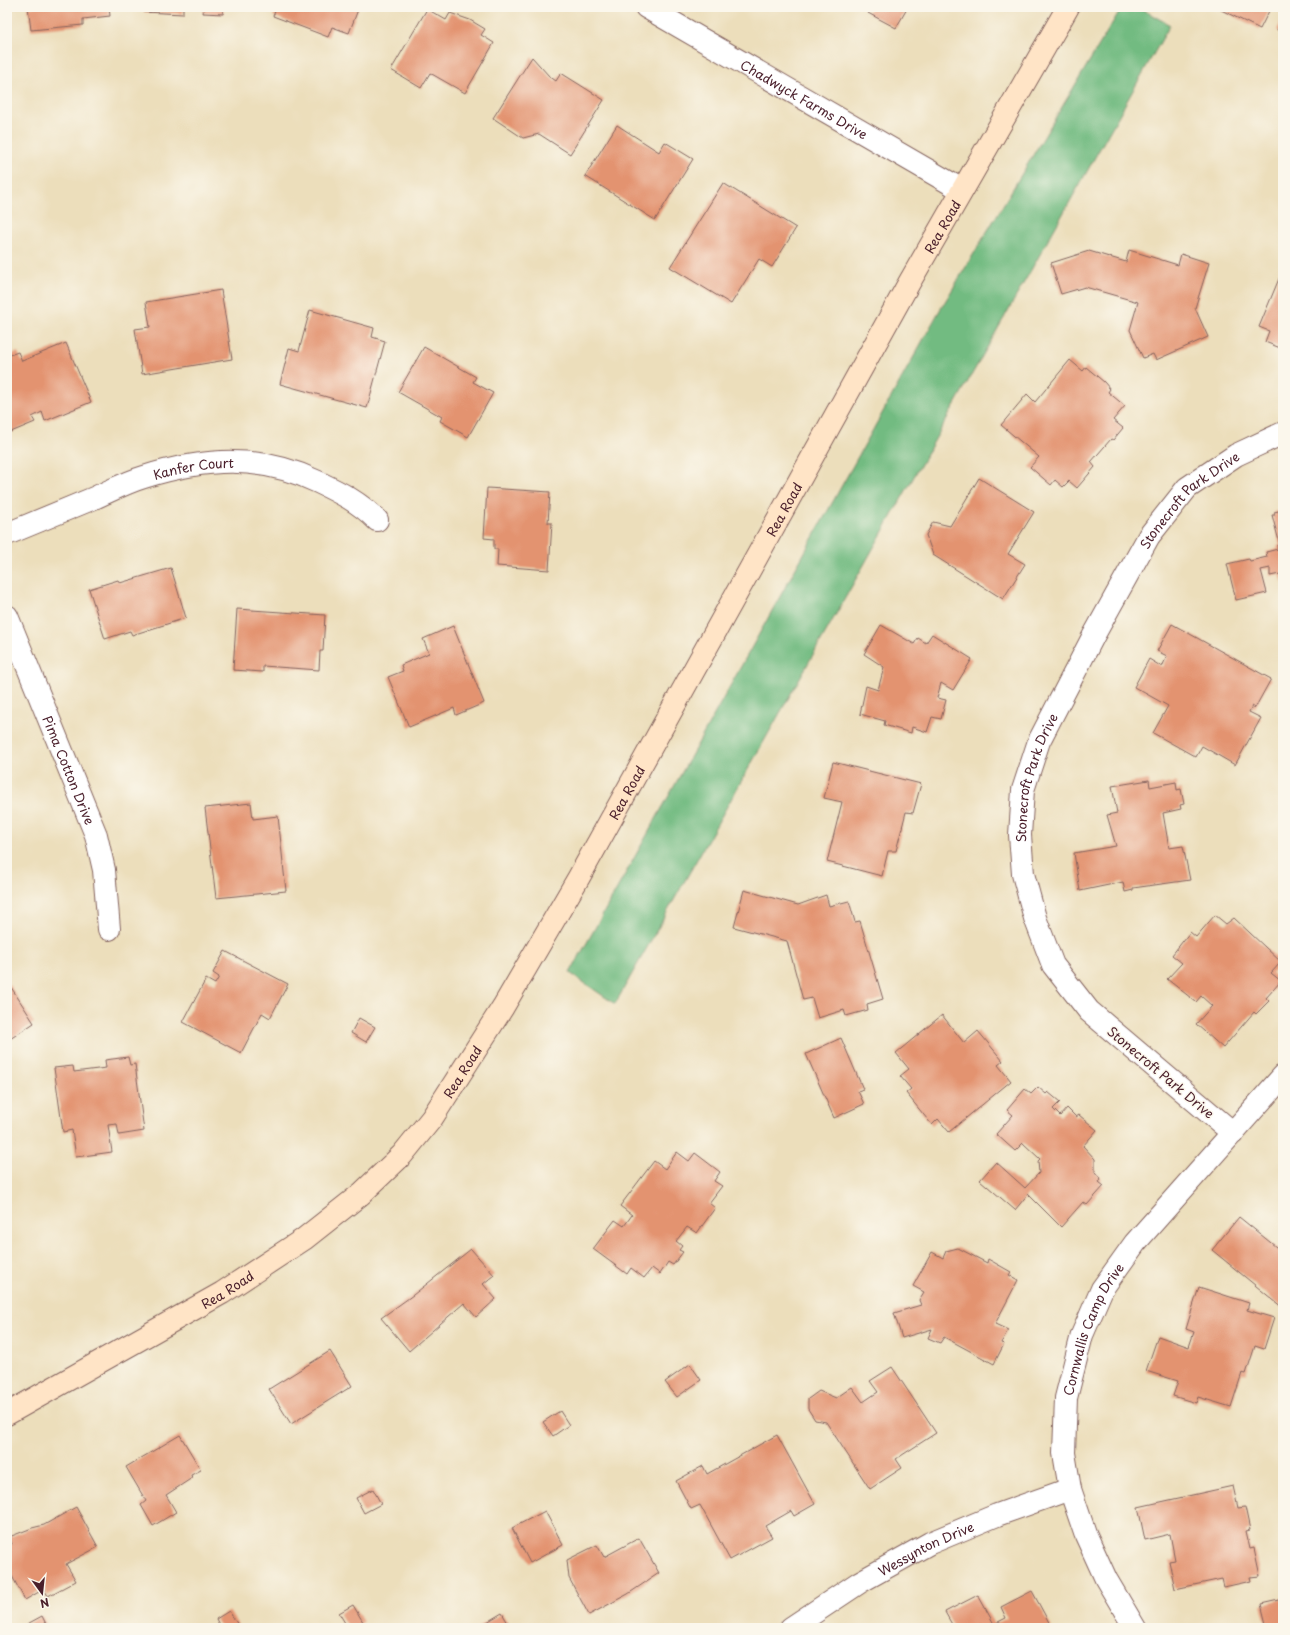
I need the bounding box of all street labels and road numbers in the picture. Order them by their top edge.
street label: Chadwyck Farms Drive [737,54,871,143]
street label: Rea Road [919,196,965,257]
street label: Stonecroft Park Drive [1134,446,1243,552]
street label: Kanfer Court [151,452,234,483]
street label: Rea Road [761,479,806,539]
street label: Stonecroft Park Drive [1010,709,1062,843]
street label: Pima Cotton Drive [39,712,100,827]
street label: Rea Road [603,762,649,823]
street label: Stonecroft Park Drive [1103,1021,1219,1123]
street label: Rea Road [438,1042,486,1101]
street label: Cornwallis Camp Drive [1058,1258,1128,1397]
street label: Rea Road [197,1265,257,1313]
street label: Wessynton Drive [874,1516,977,1580]

